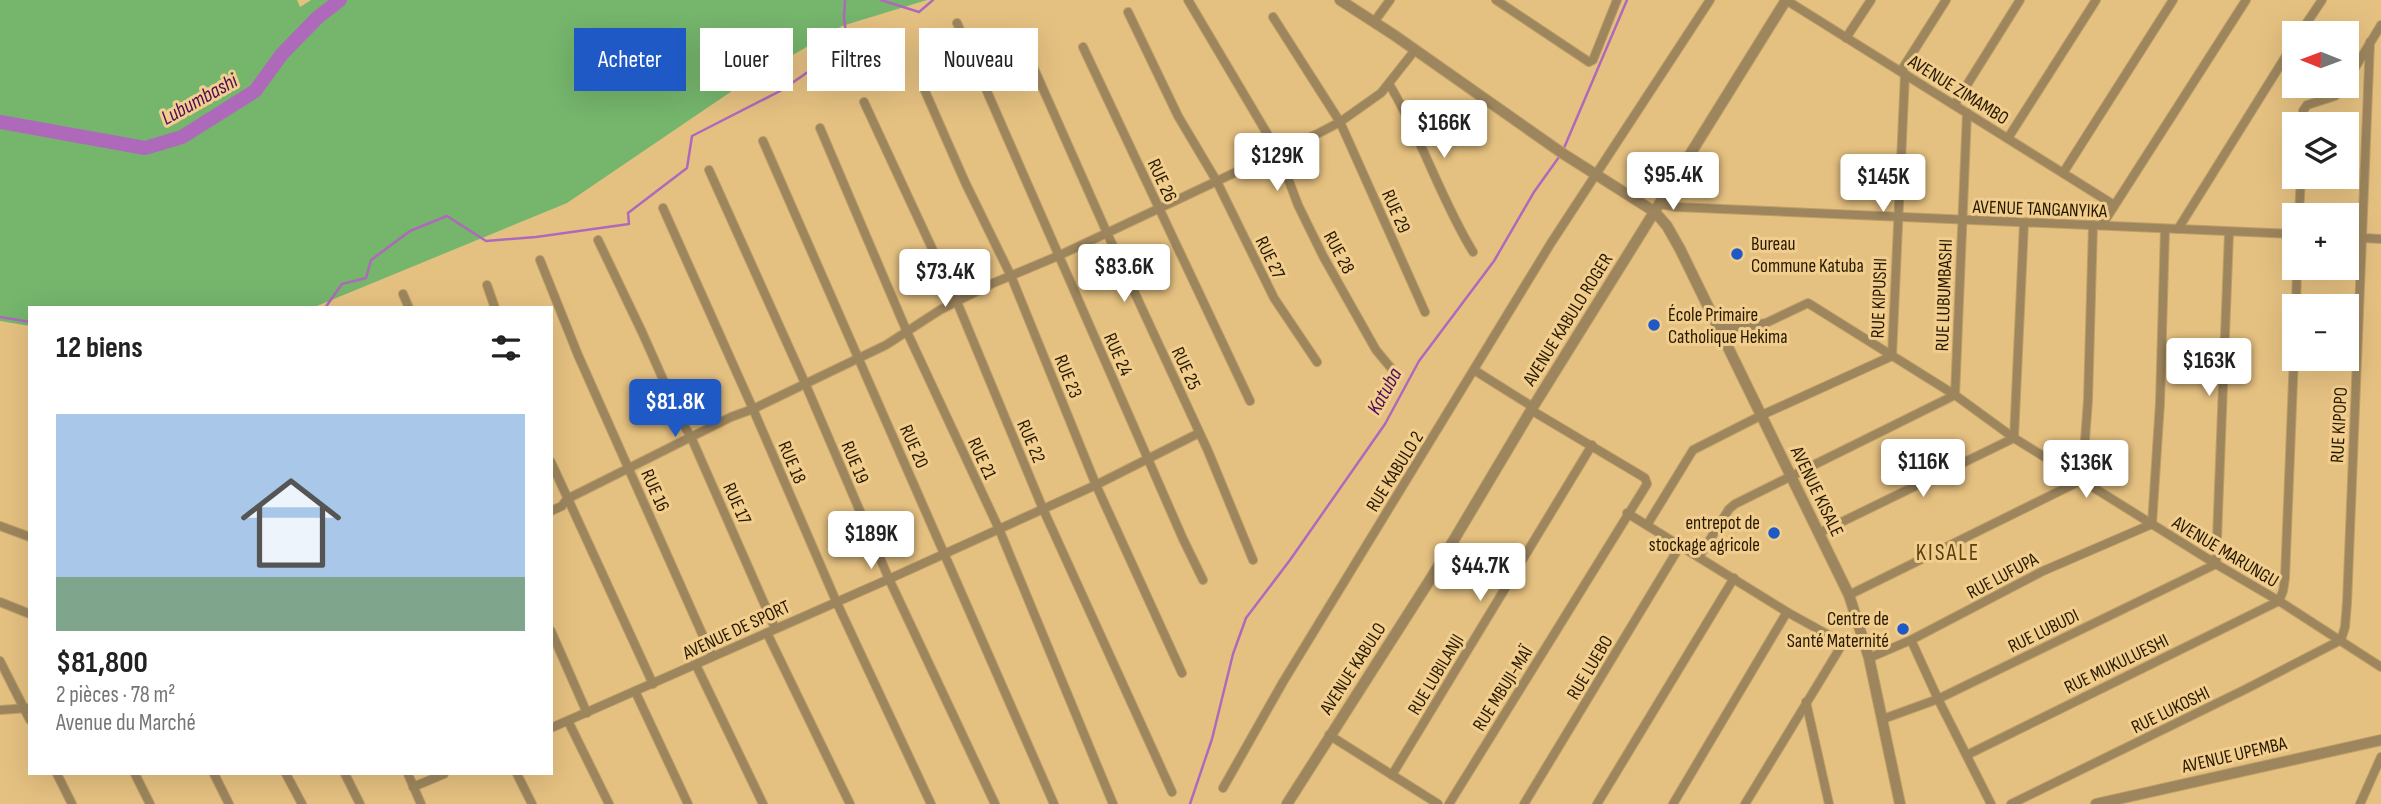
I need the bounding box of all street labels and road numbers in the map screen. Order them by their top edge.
street label: AVENUE ZIMAMBO [1903,50,2013,130]
street label: RUE 26 [1142,155,1182,206]
street label: RUE 29 [1376,186,1415,237]
street label: AVENUE TANGANYIKA [1971,196,2108,223]
street label: RUE 28 [1318,227,1359,278]
street label: RUE 27 [1250,233,1290,283]
street label: RUE LUBUMBASHI [1931,239,1958,352]
street label: AVENUE KABULO ROGER [1518,249,1618,391]
street label: RUE KIPUSHI [1867,258,1892,339]
street label: RUE 24 [1098,330,1137,380]
street label: RUE 25 [1166,344,1205,394]
street label: RUE 23 [1049,352,1087,402]
street label: RUE KIPOPO [2326,387,2353,464]
street label: RUE 22 [1011,417,1050,467]
street label: RUE 20 [894,421,933,472]
street label: RUE KABULO 2 [1362,427,1429,516]
street label: RUE 21 [962,434,1001,483]
street label: RUE 18 [772,438,811,487]
street label: RUE 19 [835,438,874,487]
street label: AVENUE KISALE [1785,442,1848,540]
street label: RUE 16 [635,466,674,515]
street label: RUE 17 [717,479,756,528]
street label: AVENUE MARUNGU [2167,511,2283,593]
street label: RUE LUFUPA [1963,548,2043,605]
street label: AVENUE DE SPORT [678,595,794,666]
street label: RUE LUBUDI [2004,604,2083,658]
street label: AVENUE KABULO [1315,619,1391,720]
street label: RUE MUKULUESHI [2061,629,2173,700]
street label: RUE LUBILANJI [1403,630,1469,719]
street label: RUE LUEBO [1562,632,1618,704]
street label: RUE MBUJI-MAÏ [1468,641,1539,736]
street label: RUE LUKOSHI [2128,682,2214,739]
street label: AVENUE UPEMBA [2179,732,2290,779]

